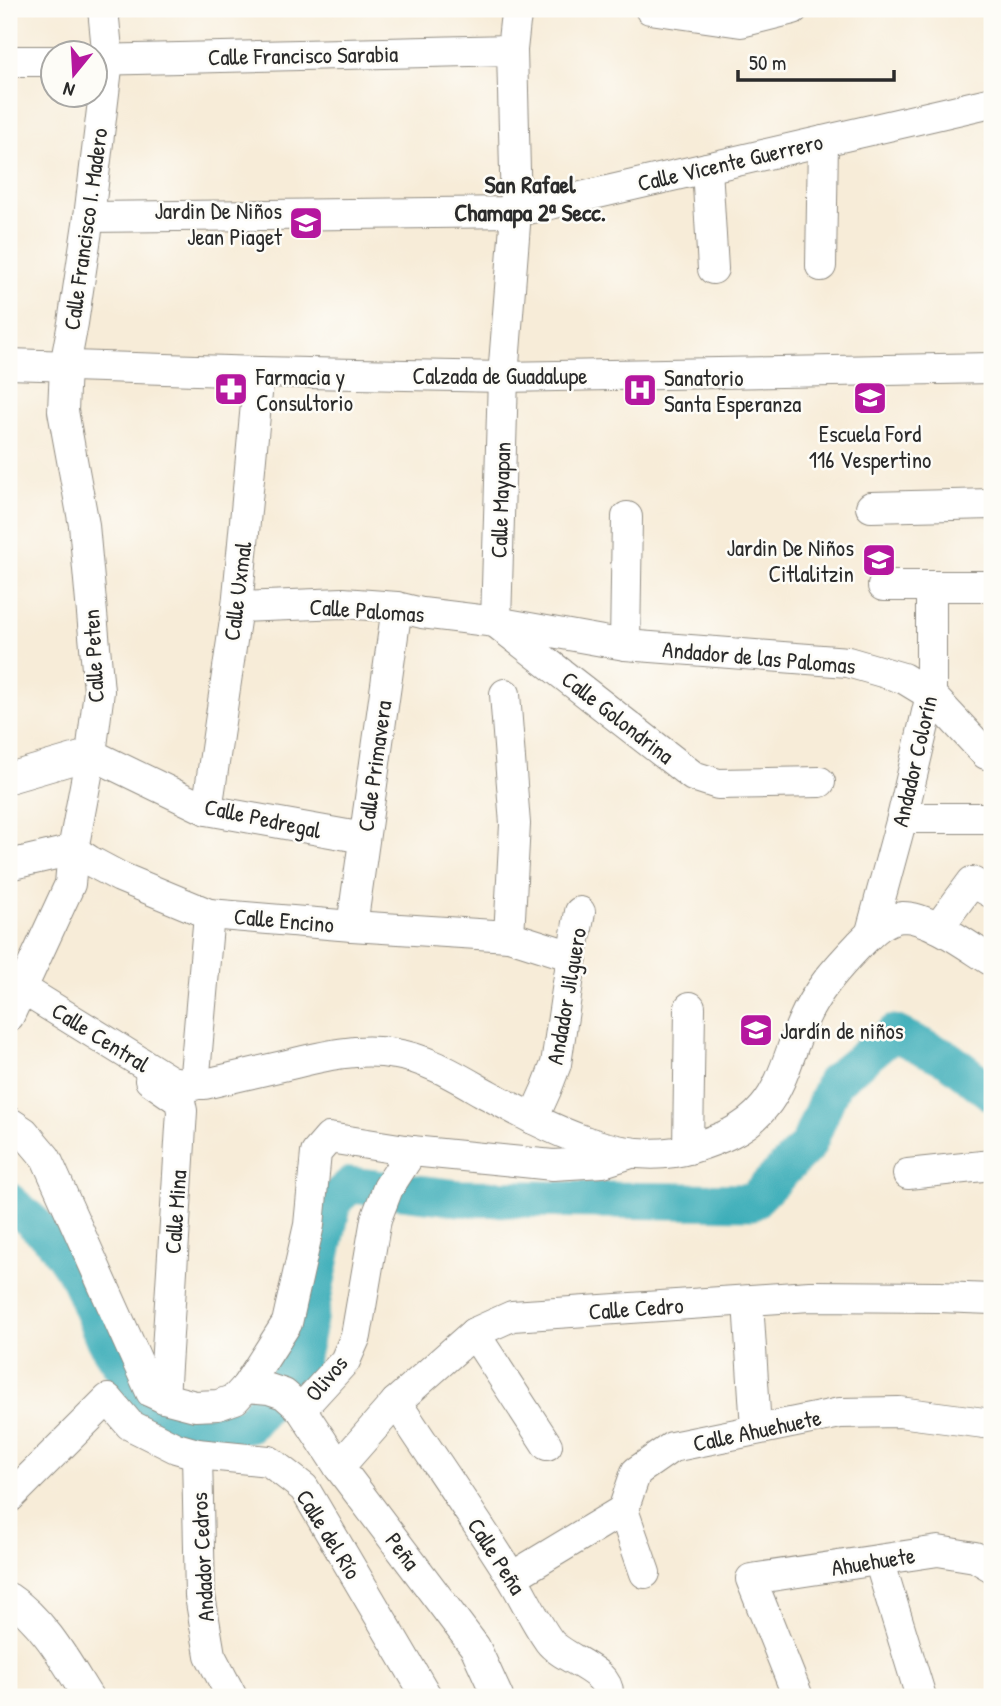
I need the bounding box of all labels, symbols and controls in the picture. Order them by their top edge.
north arrow [38,38,108,108]
street label: Calle Francisco Sarabia [208,38,398,72]
scale bar [738,38,894,82]
text: 50 m [749,48,786,77]
text: N [60,76,78,104]
street label: Calle Francisco I. Madero [55,126,115,332]
street label: Calle Vicente Guerrero [634,126,826,198]
district label: San Rafael Chamapa 2ª Secc. [454,168,606,229]
place label: Jardin De Niños Jean Piaget [155,195,283,252]
school or university icon: Jardin De Niños Jean Piaget [287,204,325,242]
street label: Calzada de Guadalupe [413,360,587,391]
place label: Farmacia y Consultorio [255,361,353,418]
place label: Sanatorio Santa Esperanza [664,362,801,419]
pharmacy icon: Farmacia y Consultorio [212,370,250,408]
hospital icon: Sanatorio Santa Esperanza [621,371,659,409]
school or university icon: Escuela Ford 116 Vespertino [851,379,889,417]
place label: Escuela Ford 116 Vespertino [809,418,931,475]
street label: Calle Mayapan [482,441,518,559]
place label: Jardin De Niños Citlalitzin [727,532,854,589]
street label: Calle Uxmal [216,539,259,642]
school or university icon: Jardin De Niños Citlalitzin [860,541,898,579]
street label: Calle Palomas [309,591,426,629]
street label: Calle Peten [75,608,111,704]
street label: Andador de las Palomas [661,633,857,681]
street label: Calle Golondrina [555,663,681,771]
street label: Andador Colorín [884,692,944,830]
street label: Calle Primavera [349,699,399,833]
street label: Calle Pedregal [202,791,325,846]
street label: Calle Encino [233,900,335,940]
street label: Andador Jilguero [539,925,593,1067]
street label: Calle Central [46,995,157,1080]
school or university icon: Jardín de niños [737,1011,775,1049]
place label: Jardín de niños [780,1015,904,1046]
street label: Calle Mina [157,1169,193,1255]
street label: Calle Cedro [588,1289,684,1327]
street label: Olivos [298,1348,354,1408]
street label: Calle Ahuehuete [690,1401,824,1459]
street label: Calle del Río [289,1483,369,1585]
street label: Andador Cedros [183,1491,221,1623]
street label: Calle Peña [461,1512,533,1600]
street label: Peña [379,1526,427,1576]
street label: Ahuehuete [829,1539,917,1583]

